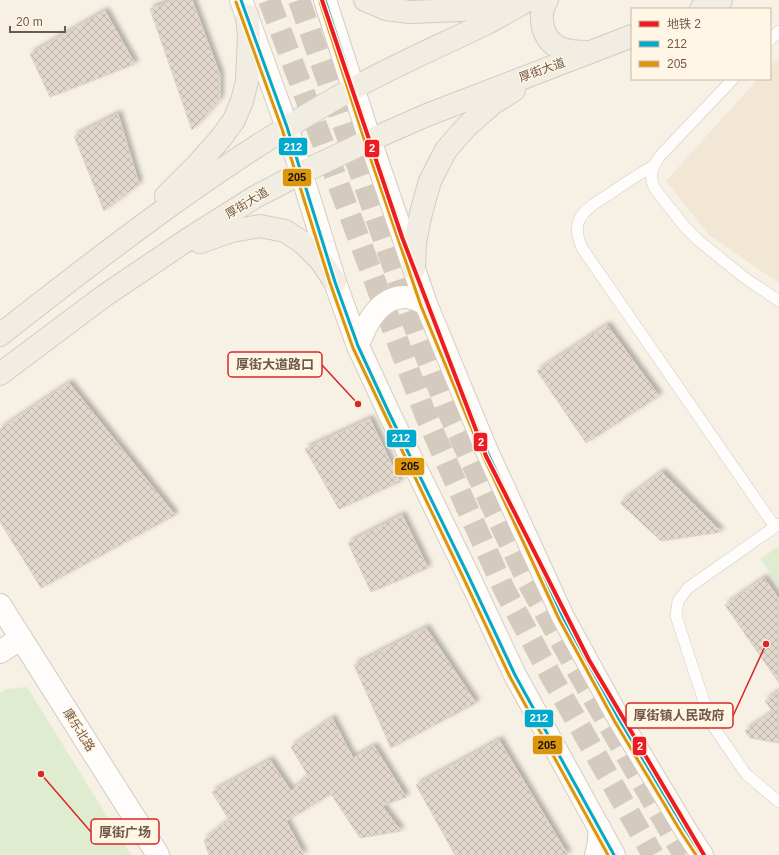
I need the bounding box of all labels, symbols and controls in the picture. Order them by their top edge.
scale bar [10,8,65,34]
legend [631,8,771,80]
text: 20 m [16,15,43,29]
text: 地铁 2 [667,17,701,31]
text: 212 [667,37,687,51]
street label: 厚街大道 [517,55,567,85]
text: 205 [667,57,687,71]
line badge: 212 [278,137,308,156]
line badge: 2 [364,139,380,158]
text: 212 [284,141,302,153]
text: 2 [369,142,375,154]
line badge: 205 [282,168,312,187]
text: 205 [288,171,306,183]
street label: 厚街大道 [223,185,271,221]
callout: 厚街大道路口 [228,352,322,377]
text: 厚街大道路口 [236,357,314,372]
line badge: 212 [386,429,417,448]
text: 212 [392,432,410,444]
line badge: 2 [473,432,488,452]
text: 2 [478,436,484,448]
line badge: 205 [394,457,425,476]
text: 205 [401,460,419,472]
callout: 厚街镇人民政府 [626,703,733,728]
street label: 康乐北路 [60,706,98,754]
text: 厚街镇人民政府 [633,708,725,723]
line badge: 212 [524,709,554,728]
text: 212 [530,712,548,724]
line badge: 205 [532,735,563,755]
line badge: 2 [632,736,647,756]
text: 205 [538,739,556,751]
text: 2 [637,740,643,752]
callout: 厚街广场 [91,819,159,844]
text: 厚街广场 [99,825,151,840]

